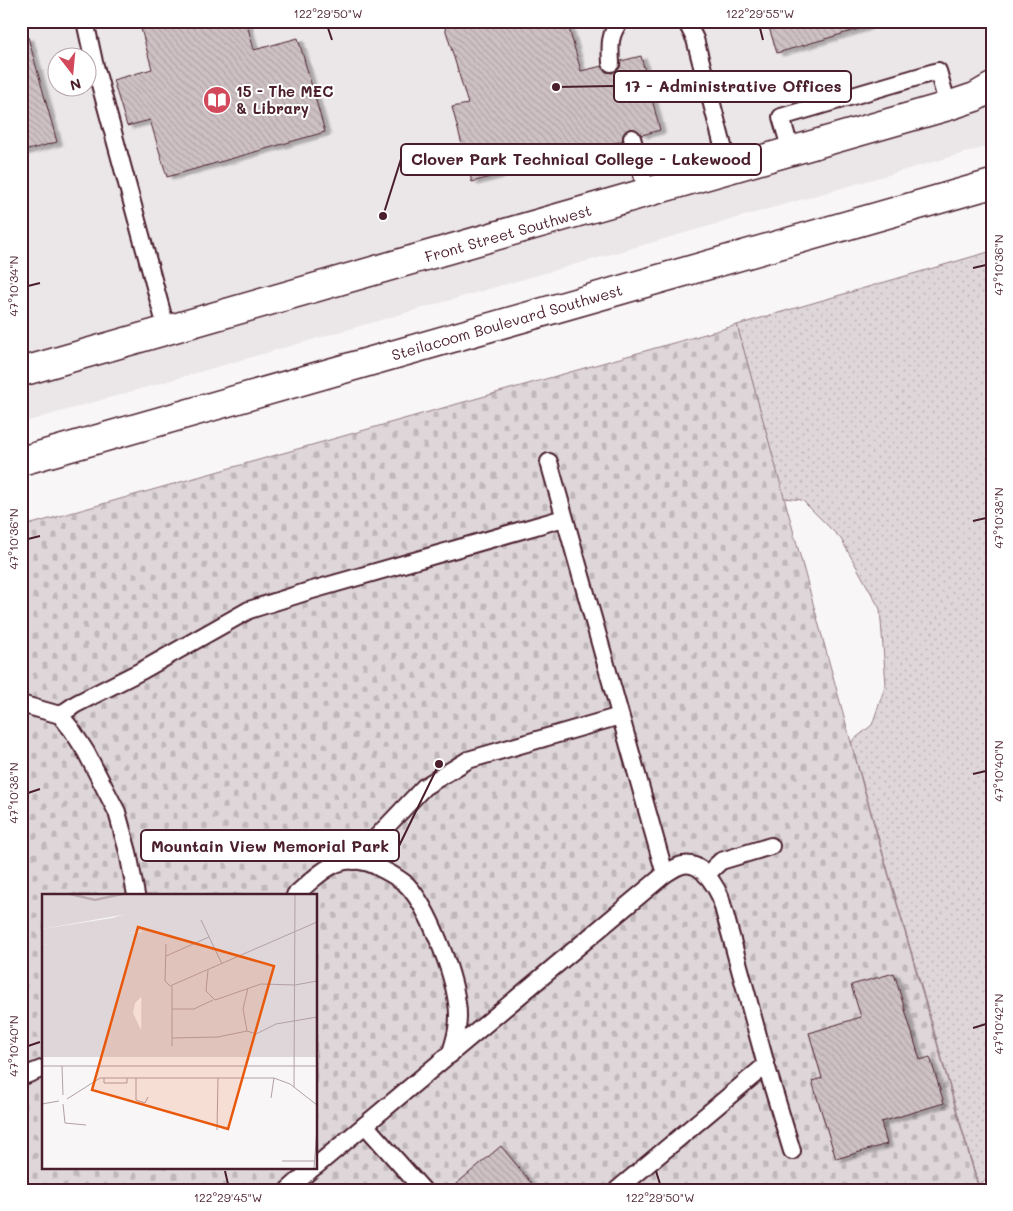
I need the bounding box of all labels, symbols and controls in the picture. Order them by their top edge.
text: 122°29'50"W [294,5,362,21]
text: 122°29'55"W [726,5,794,21]
north arrow [48,48,98,98]
callout: 17 - Administrative Offices [614,71,851,102]
text: N [68,74,83,96]
text: 17 - Administrative Offices [624,75,842,96]
place label: 15 - The MEC & Library [236,81,333,118]
library icon: 15 - The MEC & Library [202,85,232,115]
callout: Clover Park Technical College - Lakewood [401,144,761,175]
text: Clover Park Technical College - Lakewood [411,148,751,169]
street label: Front Street Southwest [422,200,594,266]
text: 47°10'36"N [990,234,1006,296]
text: 47°10'34"N [5,256,21,316]
street label: Steilacoom Boulevard Southwest [389,279,625,365]
text: 47°10'38"N [990,487,1006,549]
text: 47°10'36"N [5,508,21,570]
text: 47°10'40"N [990,740,1006,802]
text: 47°10'38"N [5,762,21,824]
callout: Mountain View Memorial Park [141,830,399,861]
text: Mountain View Memorial Park [151,835,389,856]
inset map [42,894,318,1168]
text: 47°10'42"N [990,994,1006,1054]
text: 47°10'40"N [5,1015,21,1077]
text: 122°29'45"W [194,1189,262,1205]
text: 122°29'50"W [626,1189,694,1205]

